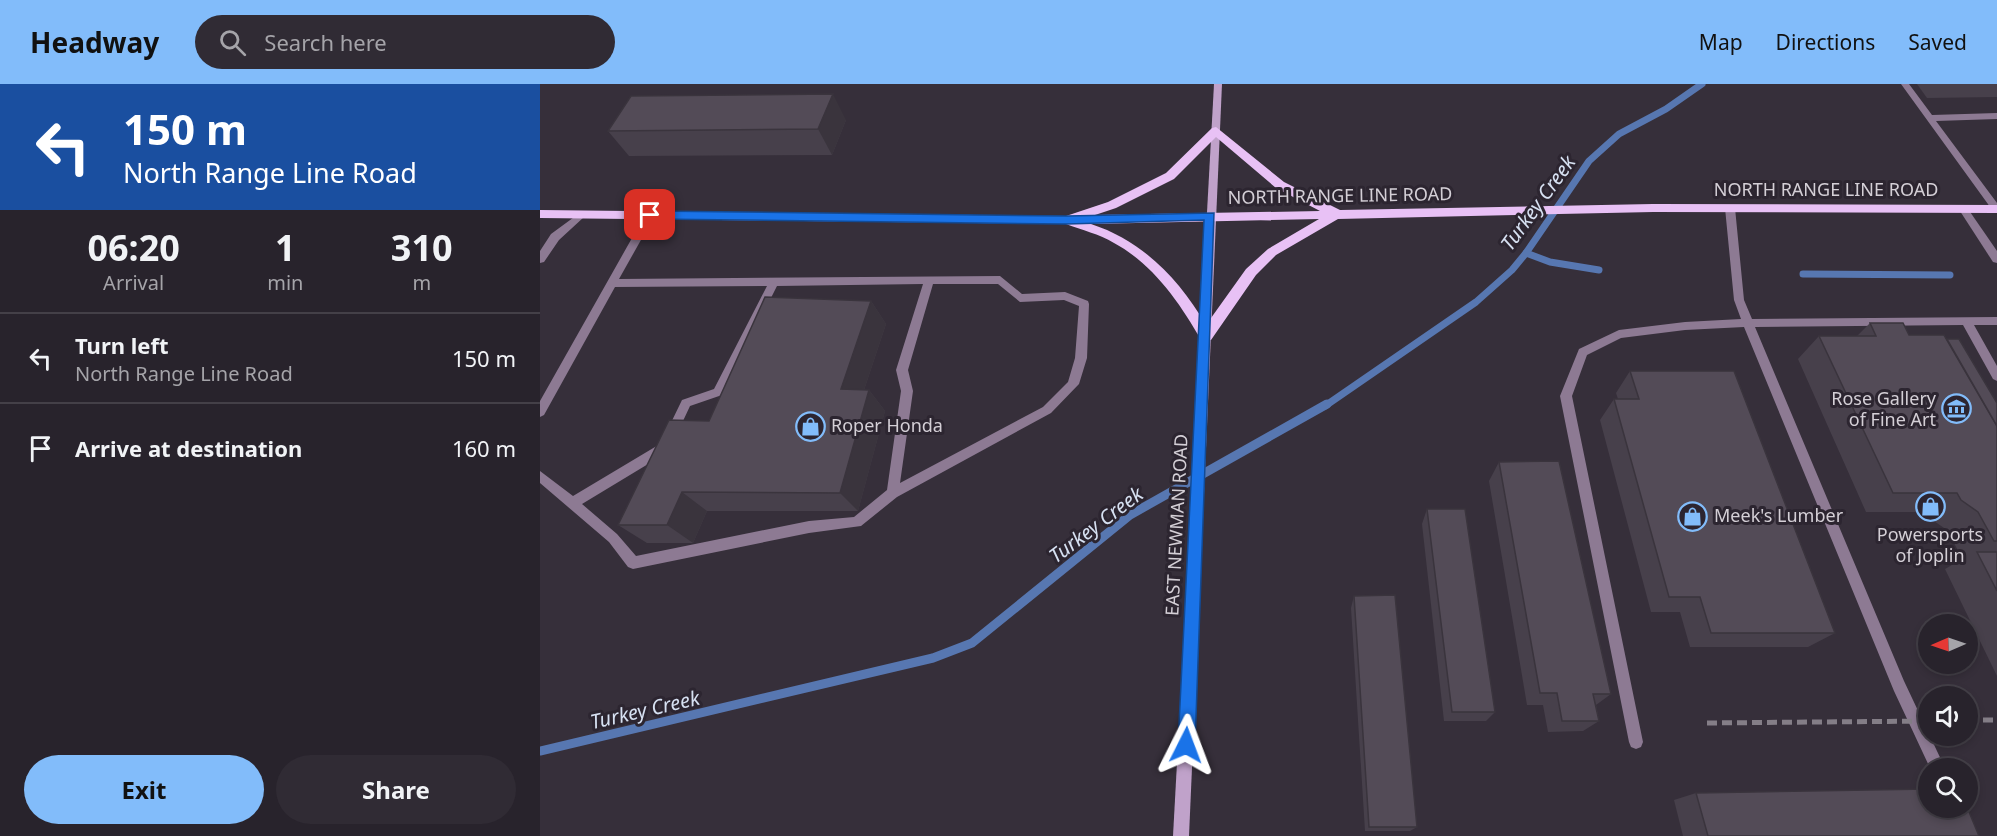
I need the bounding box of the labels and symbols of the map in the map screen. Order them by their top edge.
water label: Turkey Creek [1494,149,1582,256]
street label: NORTH RANGE LINE ROAD [1714,177,1938,201]
street label: NORTH RANGE LINE ROAD [1228,181,1452,209]
pin [624,189,675,240]
place label: Rose Gallery of Fine Art [1831,386,1937,431]
museum icon: Rose Gallery of Fine Art [1941,393,1973,425]
shop icon: Roper Honda [794,410,826,442]
place label: Roper Honda [831,413,943,437]
street label: EAST NEWMAN ROAD [1159,433,1193,617]
water label: Turkey Creek [1043,480,1149,569]
shop icon: Powersports of Joplin [1914,490,1946,522]
shop icon: Meek's Lumber [1677,500,1709,532]
place label: Meek's Lumber [1714,503,1844,527]
place label: Powersports of Joplin [1877,522,1983,567]
north arrow [1918,614,1978,674]
water label: Turkey Creek [588,684,703,735]
position arrow [1154,713,1218,777]

